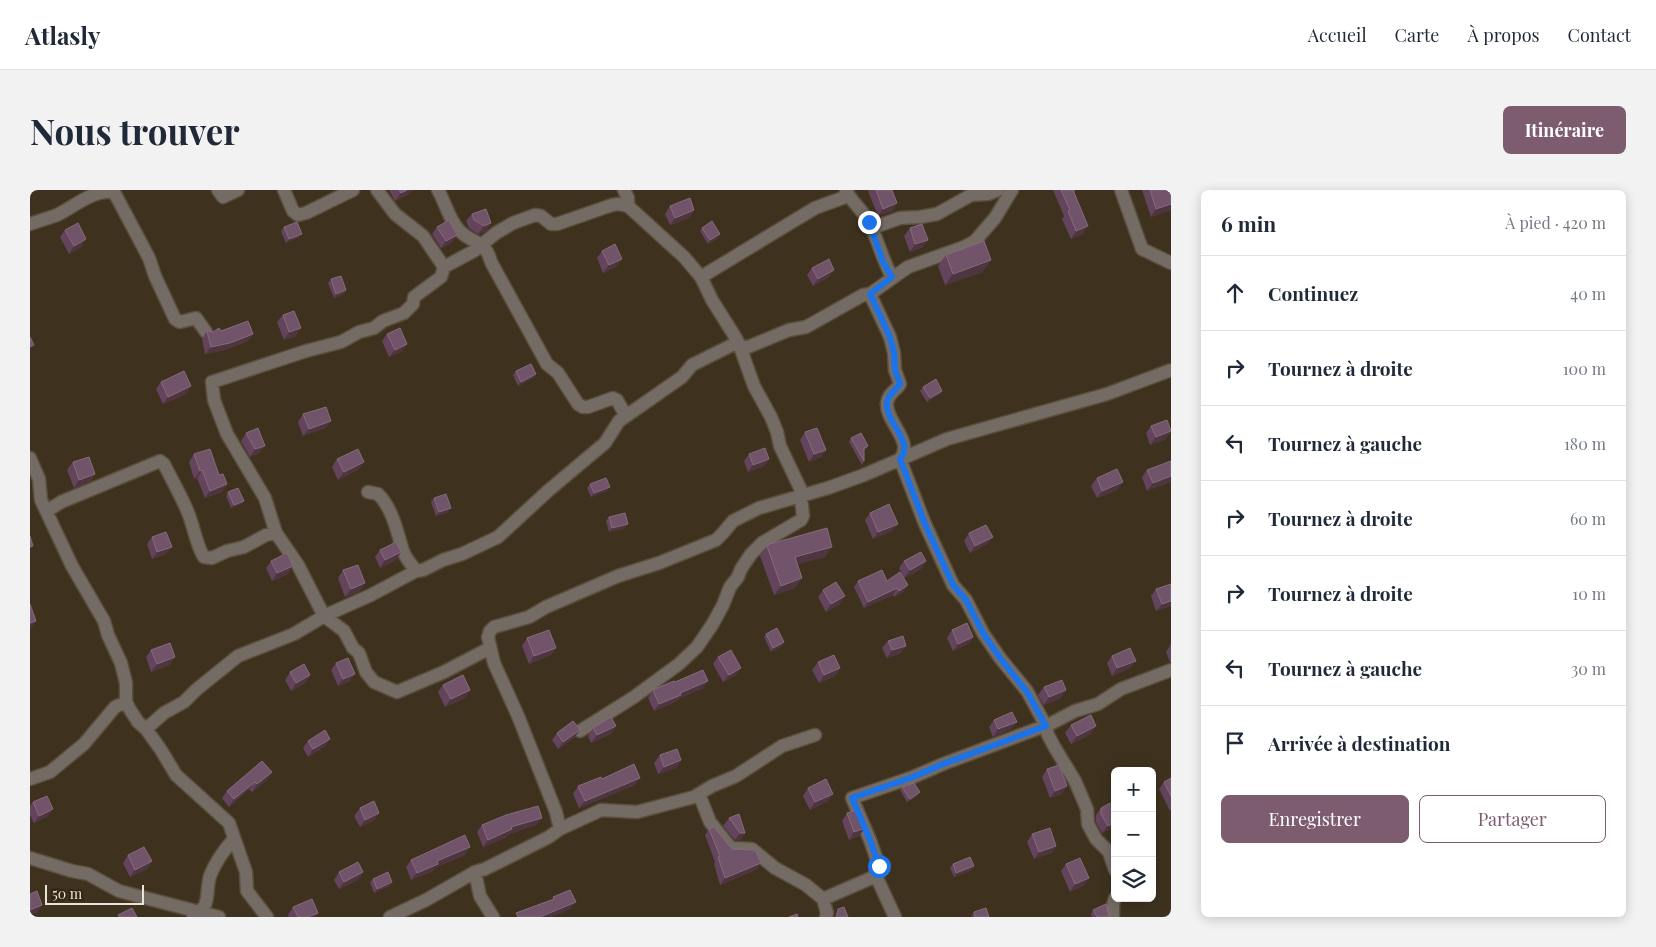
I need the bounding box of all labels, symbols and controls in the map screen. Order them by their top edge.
text: Atlasly [25,19,100,51]
text: Accueil [1308,23,1367,47]
text: Carte [1395,23,1439,47]
text: À propos [1467,23,1540,47]
text: Contact [1568,23,1631,47]
button: Itinéraire [1503,106,1626,154]
text: Nous trouver [30,107,240,154]
text: 6 min [1221,209,1276,237]
route end [858,211,881,234]
text: À pied · 420 m [1505,212,1606,233]
icon: ahead [1221,279,1249,307]
text: Continuez [1268,280,1358,306]
text: 40 m [1570,283,1606,304]
icon: right [1221,354,1249,382]
text: Tournez à droite [1268,355,1413,381]
text: 100 m [1563,358,1606,379]
icon: left [1221,429,1249,457]
text: Tournez à gauche [1268,430,1422,456]
text: 180 m [1564,433,1606,454]
icon: right [1221,504,1249,532]
text: Tournez à droite [1268,505,1413,531]
text: 60 m [1570,508,1606,529]
icon: right [1221,579,1249,607]
text: Tournez à droite [1268,580,1413,606]
text: 10 m [1572,583,1606,604]
icon: left [1221,654,1249,682]
text: Tournez à gauche [1268,655,1422,681]
text: 30 m [1571,658,1606,679]
icon: arrive [1221,729,1249,757]
text: Arrivée à destination [1268,730,1450,756]
map controls [1111,767,1156,902]
button: + [1111,767,1156,812]
button: Enregistrer [1221,795,1409,843]
button: Partager [1419,795,1606,843]
button: − [1111,812,1156,857]
route start [868,855,891,878]
button: layers [1111,857,1156,902]
scale bar [45,882,144,905]
text: 50 m [52,884,82,903]

